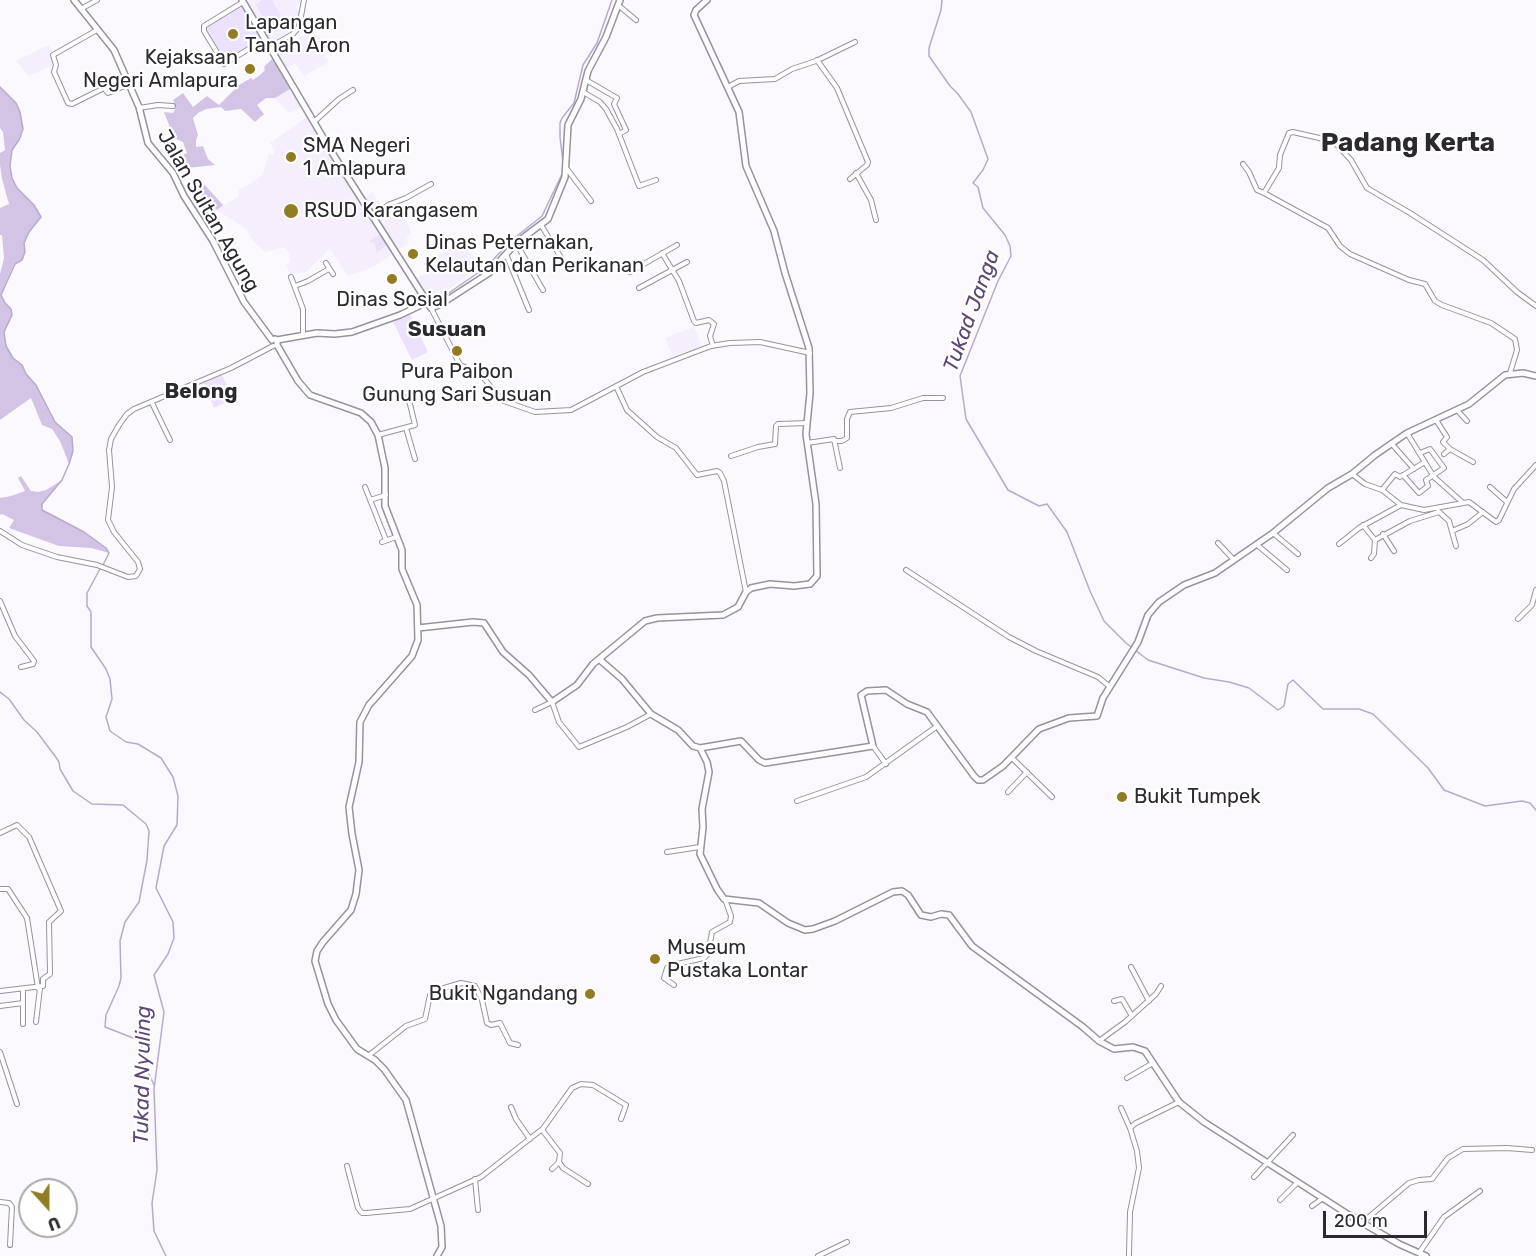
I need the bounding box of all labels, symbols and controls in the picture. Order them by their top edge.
place label: Lapangan Tanah Aron [245,11,350,58]
marker: Lapangan Tanah Aron [226,27,240,41]
place label: Kejaksaan Negeri Amlapura [83,46,238,93]
marker: Kejaksaan Negeri Amlapura [243,62,257,76]
street label: Jalan Sultan Agung [152,126,264,296]
district label: Padang Kerta [1321,127,1495,159]
place label: SMA Negeri 1 Amlapura [303,134,410,181]
marker: SMA Negeri 1 Amlapura [284,150,298,164]
place label: RSUD Karangasem [304,199,478,223]
marker: RSUD Karangasem [282,202,300,220]
place label: Dinas Peternakan, Kelautan dan Perikanan [425,231,644,278]
marker: Dinas Peternakan, Kelautan dan Perikanan [406,247,420,261]
water label: Tukad Janga [938,247,1006,375]
marker: Dinas Sosial [385,272,399,286]
place label: Dinas Sosial [336,288,448,312]
district label: Susuan [408,317,486,343]
marker: Pura Paibon Gunung Sari Susuan [450,344,464,358]
place label: Pura Paibon Gunung Sari Susuan [362,360,552,407]
district label: Belong [165,379,237,405]
place label: Bukit Tumpek [1134,785,1261,809]
marker: Bukit Tumpek [1115,790,1129,804]
place label: Museum Pustaka Lontar [667,936,808,983]
marker: Museum Pustaka Lontar [648,952,662,966]
place label: Bukit Ngandang [429,982,578,1006]
marker: Bukit Ngandang [583,987,597,1001]
water label: Tukad Nyuling [129,1005,157,1145]
north arrow [18,1178,78,1238]
scale bar [1326,1199,1430,1237]
text: 200 m [1334,1210,1388,1232]
text: U [45,1212,63,1234]

